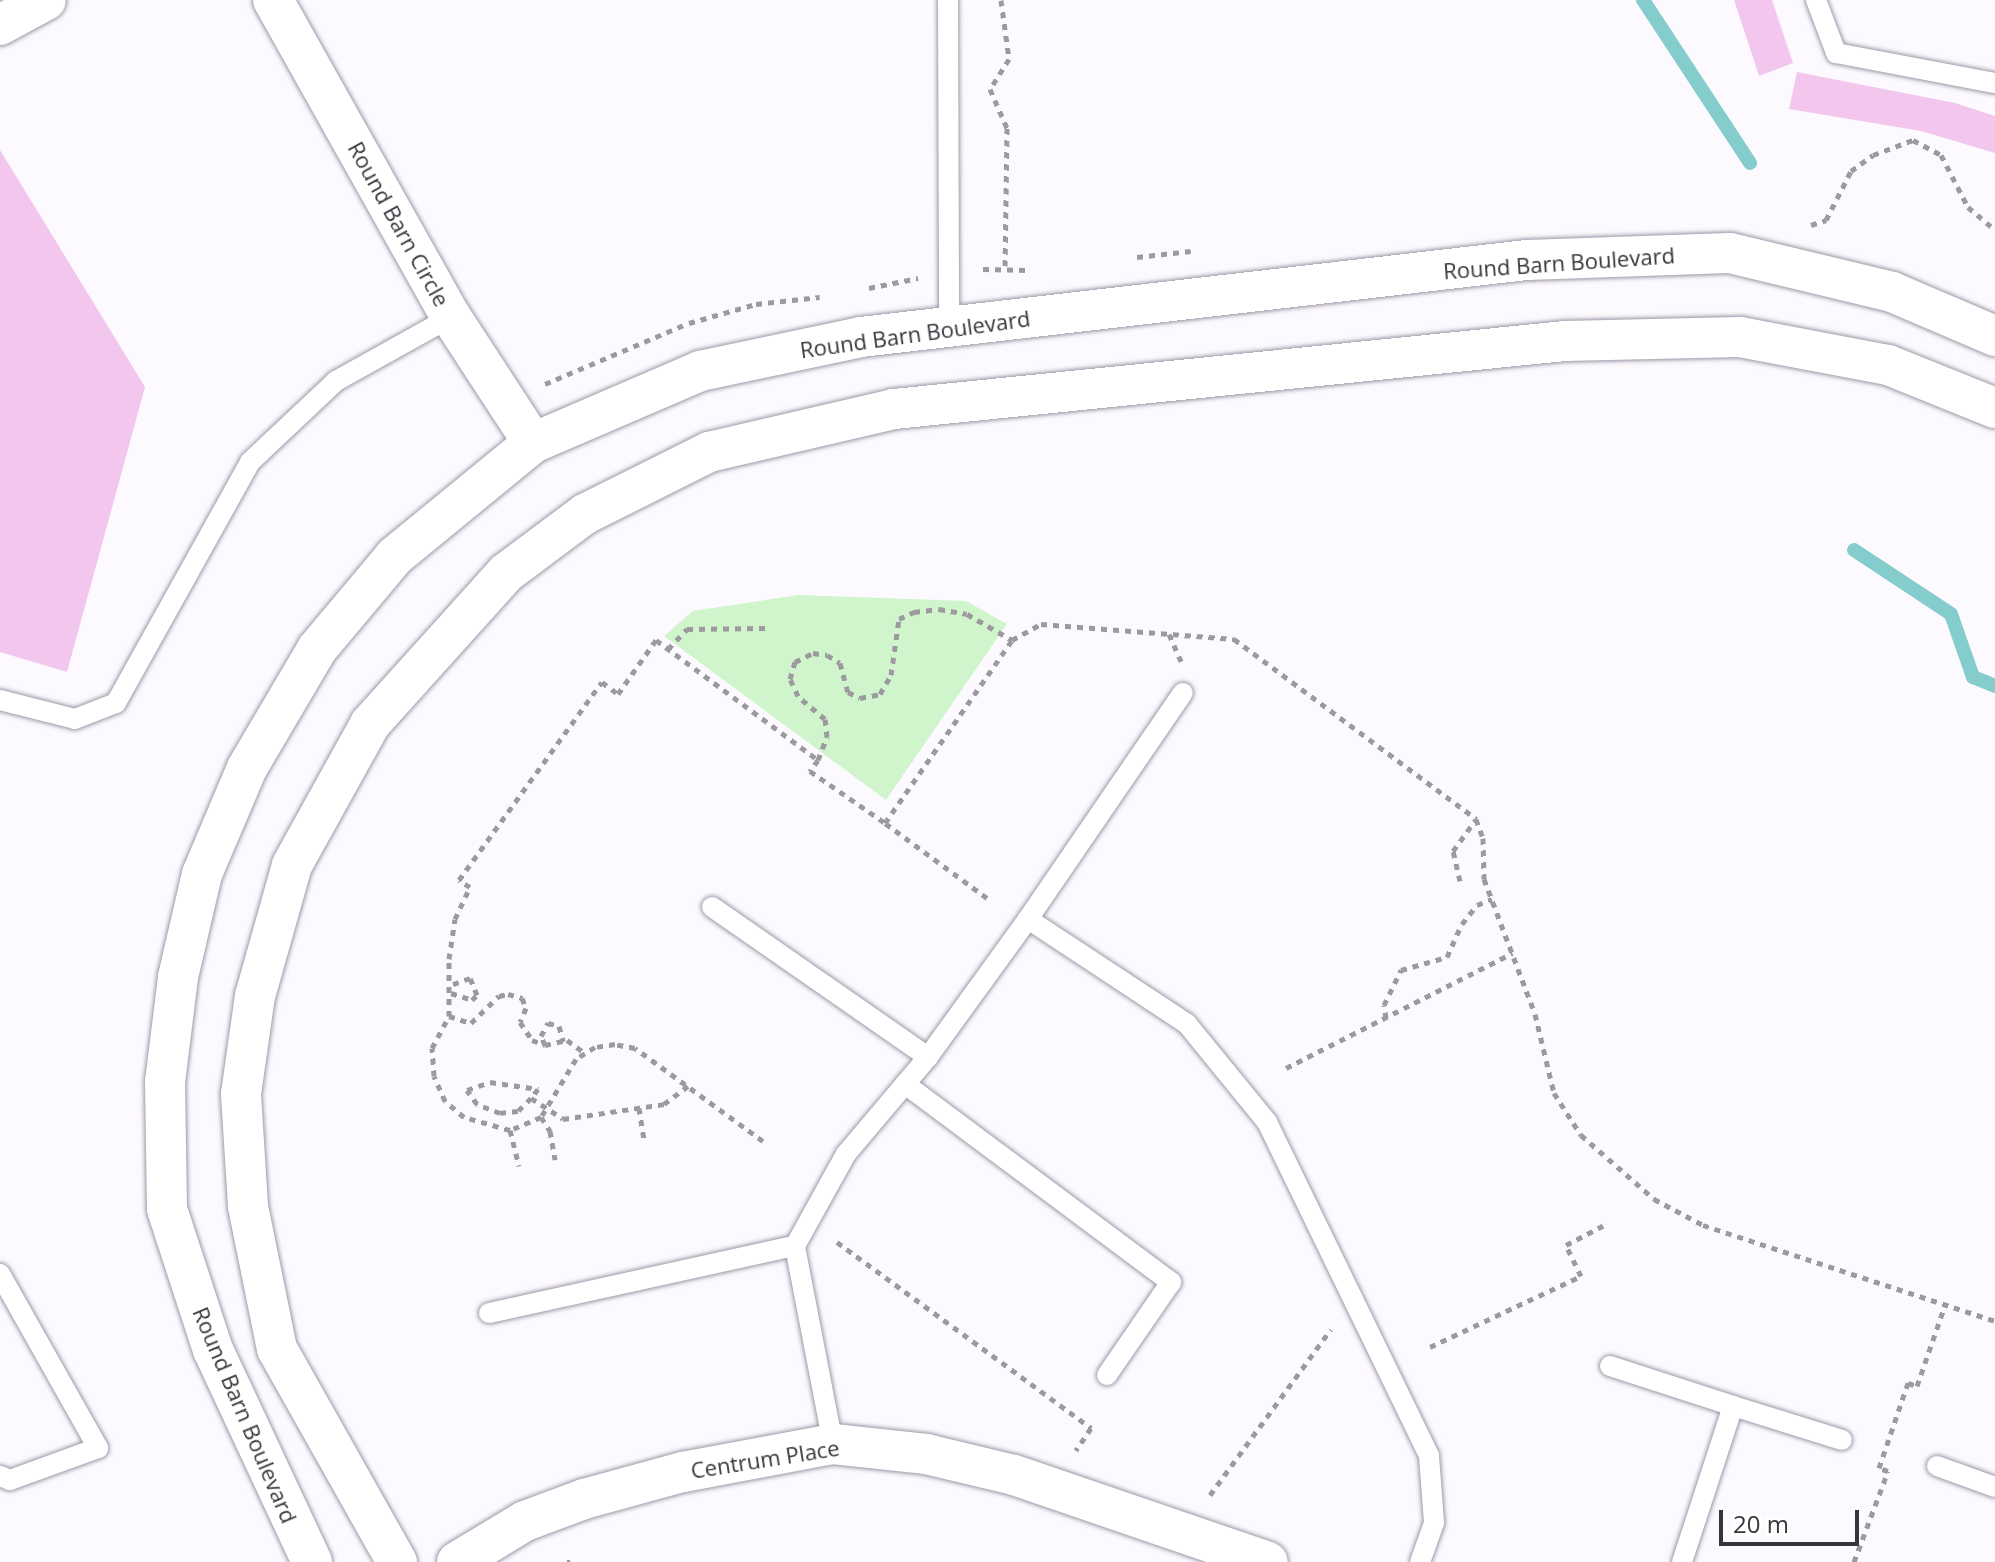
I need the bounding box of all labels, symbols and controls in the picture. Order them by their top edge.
street label: Round Barn Circle [343,137,455,311]
street label: Round Barn Boulevard [1442,242,1676,284]
street label: Round Barn Boulevard [798,305,1032,363]
street label: Round Barn Boulevard [188,1303,302,1527]
street label: Centrum Place [689,1434,841,1484]
scale bar [1723,1494,1863,1544]
text: 20 m [1733,1507,1789,1540]

